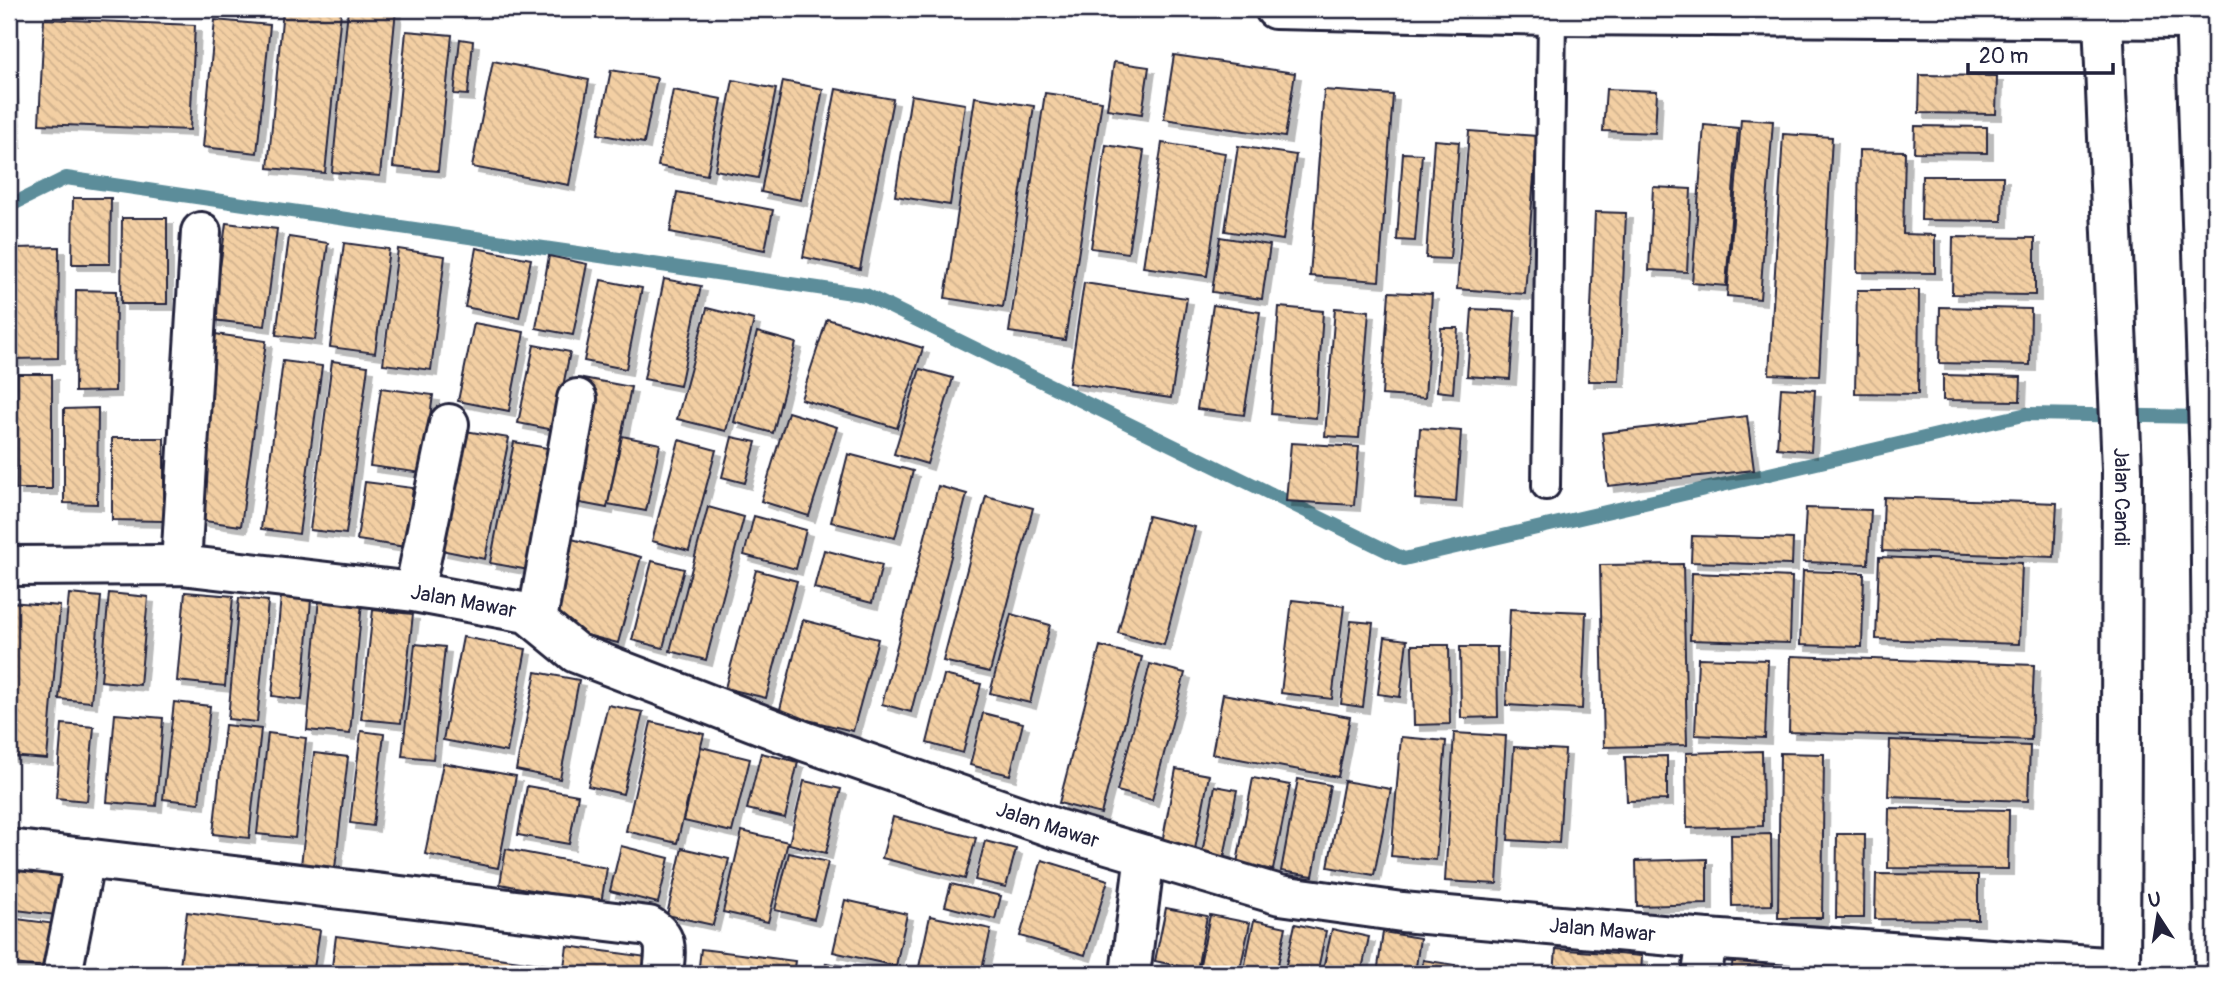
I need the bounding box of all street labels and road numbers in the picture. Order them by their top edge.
street label: Jalan Candi [2108,447,2136,546]
street label: Jalan Mawar [409,578,519,624]
street label: Jalan Mawar [993,795,1103,854]
street label: Jalan Mawar [1548,912,1657,948]

